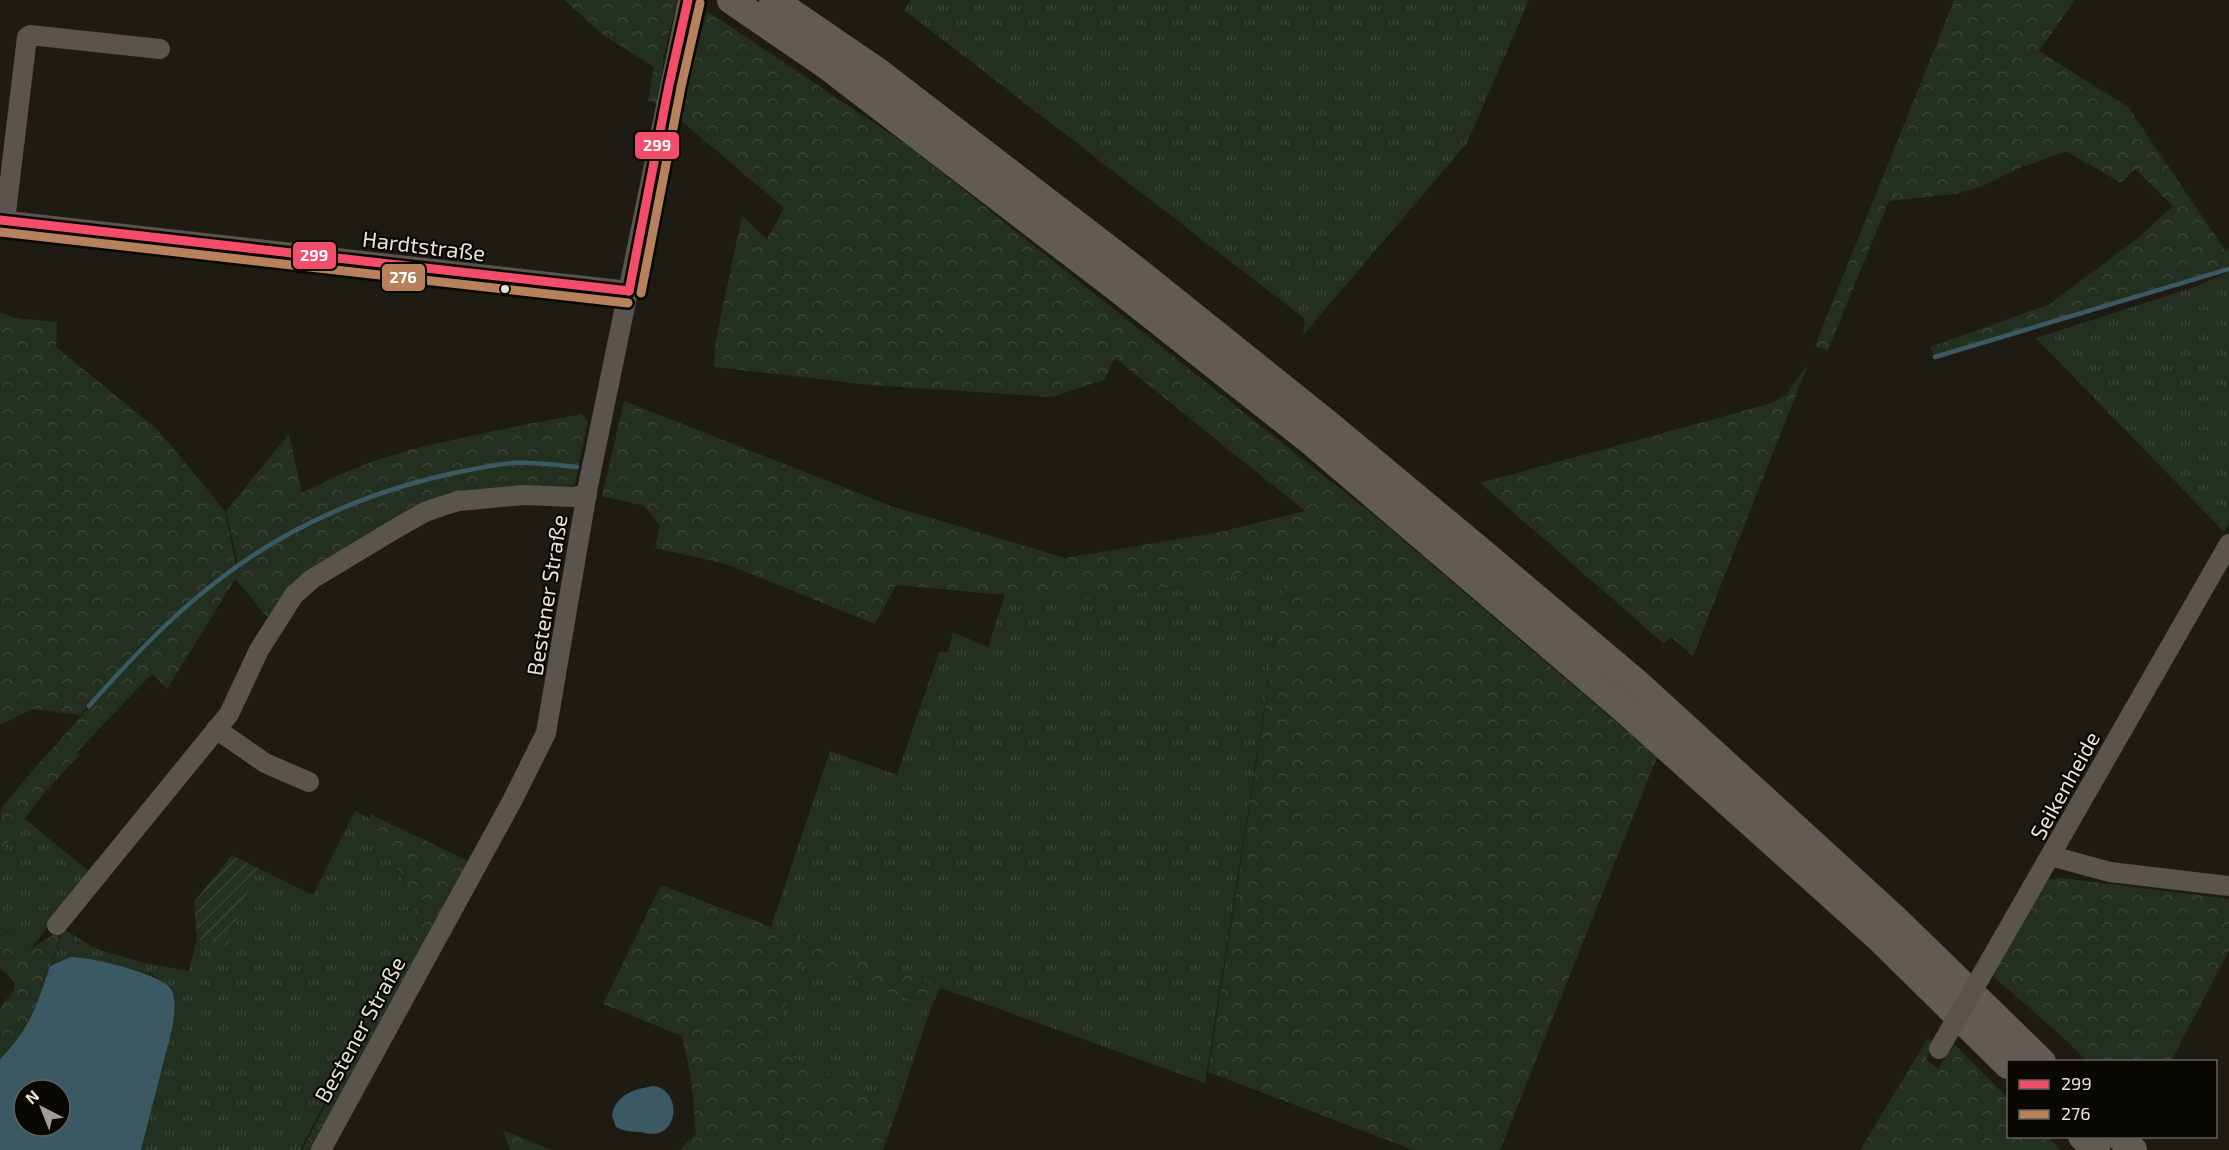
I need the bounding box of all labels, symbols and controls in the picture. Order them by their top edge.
line badge: 299 [634,131,680,160]
text: 299 [643,135,671,154]
street label: Hardtstraße [361,225,487,265]
line badge: 299 [292,241,337,270]
text: 299 [300,245,328,264]
line badge: 276 [381,263,426,292]
text: 276 [389,267,417,286]
unlabelled marker [499,283,511,295]
street label: Bestener Straße [520,513,572,677]
street label: Seikenheide [2024,726,2104,844]
street label: Bestener Straße [308,951,410,1107]
legend [2007,1060,2217,1138]
text: 299 [2061,1072,2092,1094]
north arrow [12,1078,72,1138]
text: N [21,1086,42,1107]
text: 276 [2061,1102,2091,1124]

